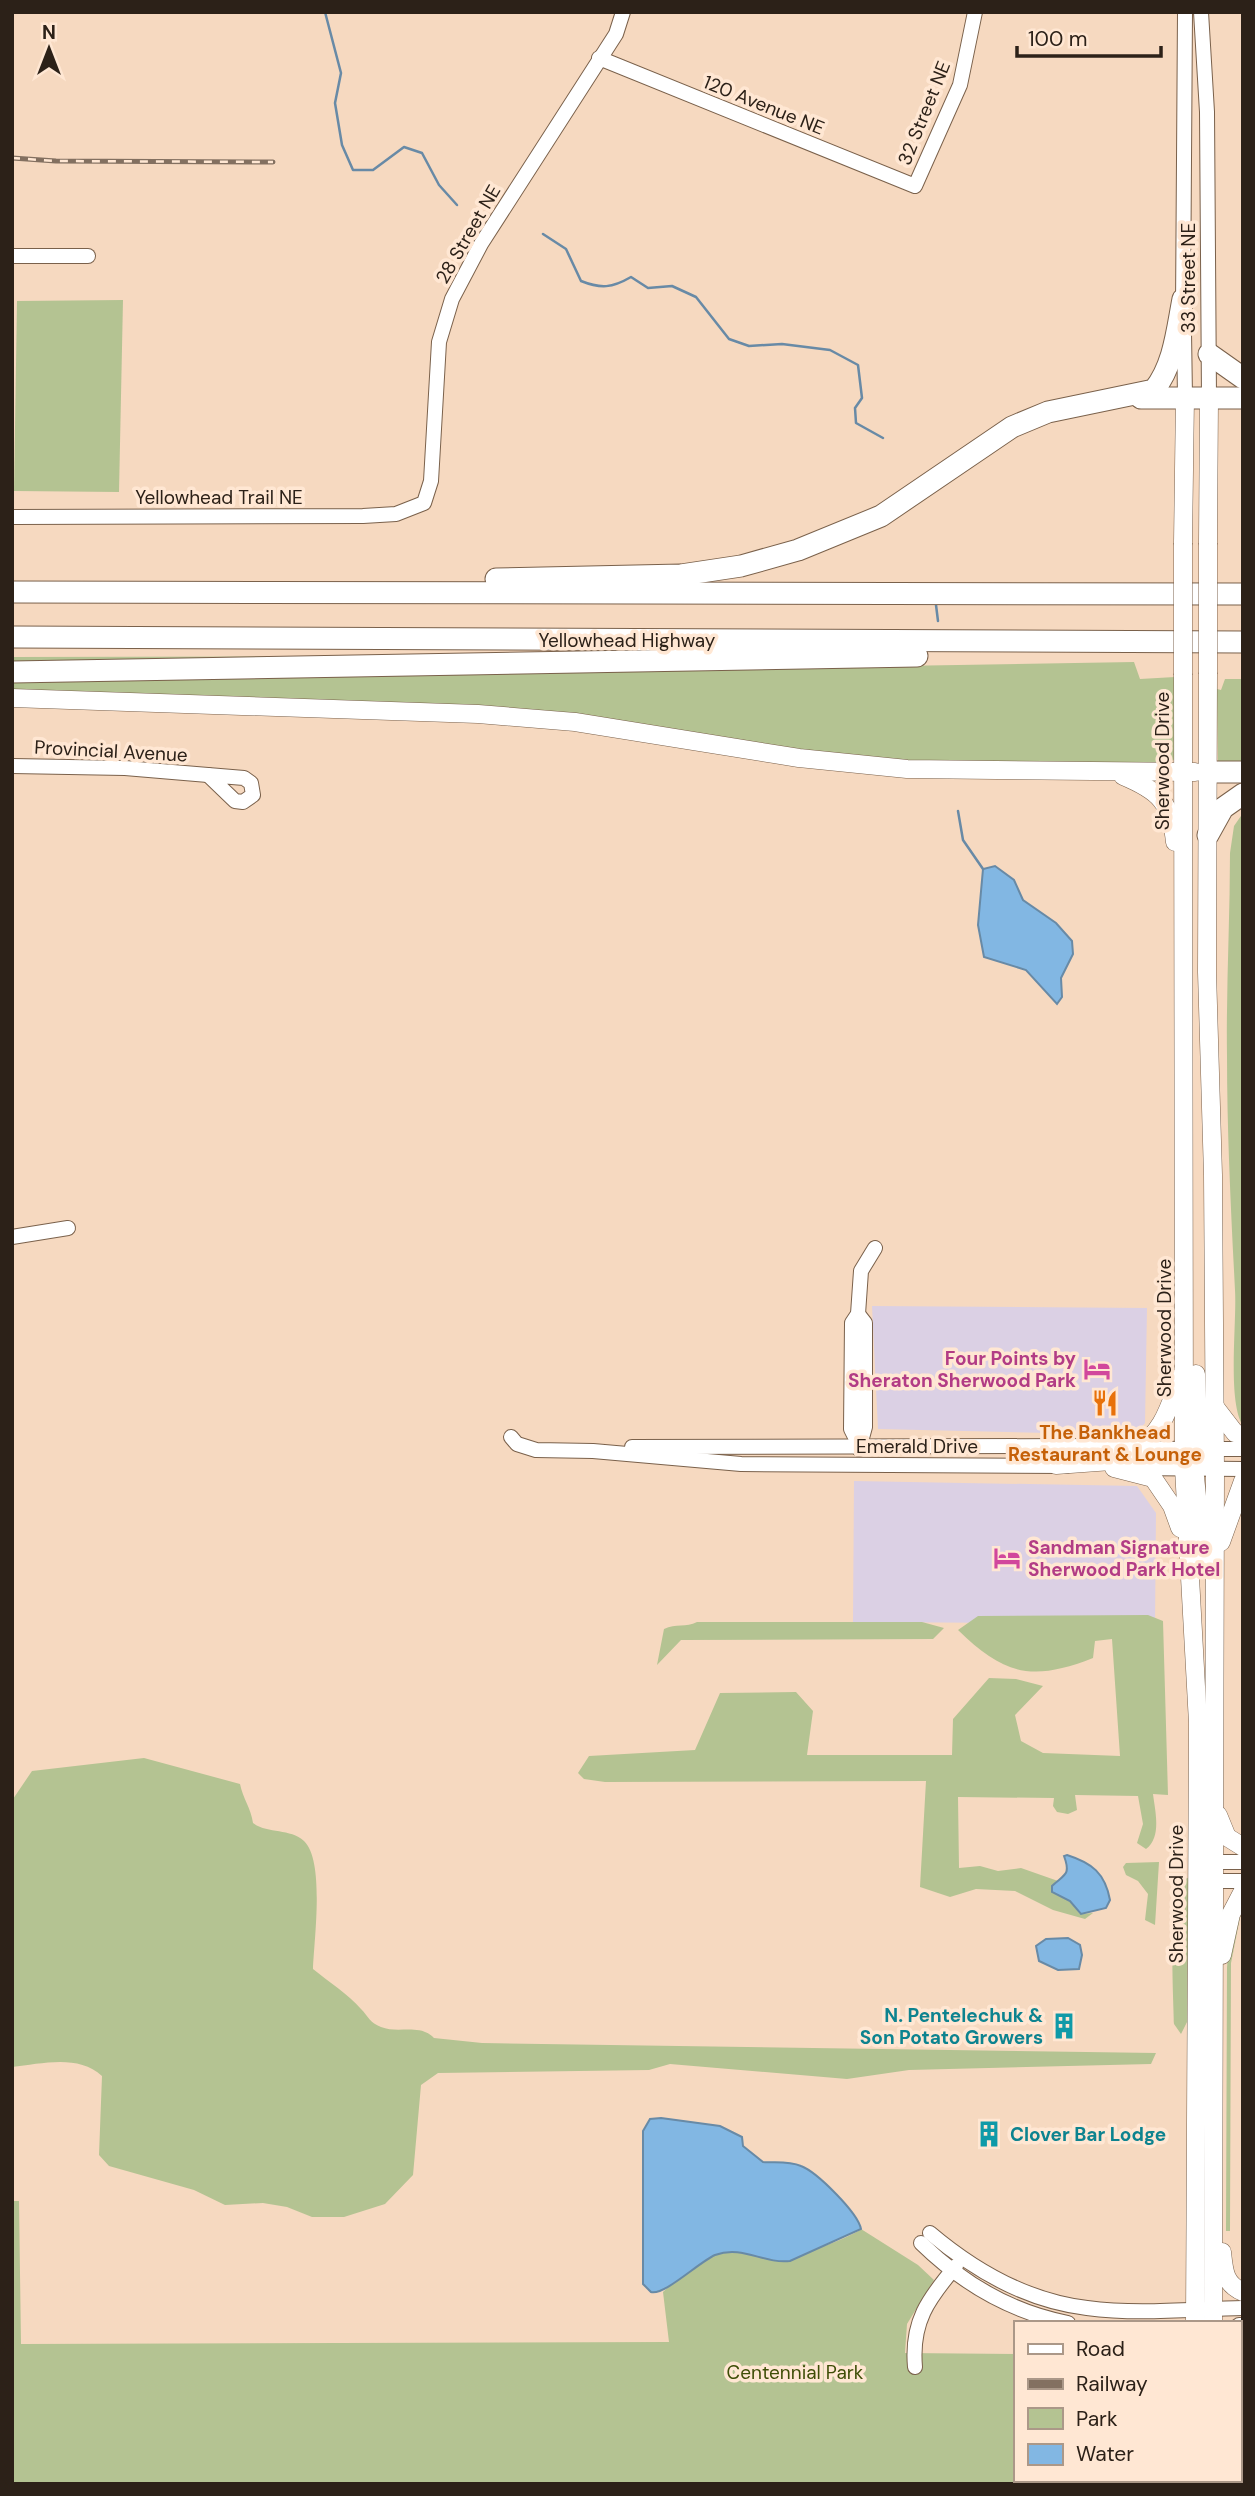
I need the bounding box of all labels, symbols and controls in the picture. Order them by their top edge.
north arrow [14,14,84,84]
scale bar [1017,14,1160,58]
text: N [42,20,56,45]
text: 100 m [1028,25,1088,53]
street label: 32 Street NE [892,57,956,169]
street label: 120 Avenue NE [700,69,828,141]
street label: 28 Street NE [430,180,506,288]
street label: 33 Street NE [1176,223,1201,333]
street label: Yellowhead Trail NE [135,485,303,510]
street label: Yellowhead Highway [539,628,716,653]
street label: Sherwood Drive [1150,692,1175,830]
street label: Provincial Avenue [34,734,188,768]
street label: Sherwood Drive [1152,1259,1177,1397]
place label: Four Points by Sheraton Sherwood Park [848,1346,1077,1393]
hotel icon: Four Points by Sheraton Sherwood Park [1082,1354,1112,1384]
restaurant icon: The Bankhead Restaurant & Lounge [1090,1388,1120,1418]
place label: The Bankhead Restaurant & Lounge [1008,1420,1202,1467]
street label: Emerald Drive [856,1434,978,1459]
place label: Sandman Signature Sherwood Park Hotel [1028,1535,1220,1582]
hotel icon: Sandman Signature Sherwood Park Hotel [992,1543,1022,1573]
street label: Sherwood Drive [1164,1825,1189,1963]
place label: N. Pentelechuk & Son Potato Growers [860,2003,1043,2050]
building icon: N. Pentelechuk & Son Potato Growers [1049,2011,1079,2041]
building icon: Clover Bar Lodge [974,2119,1004,2149]
place label: Clover Bar Lodge [1010,2122,1166,2147]
legend [1014,2321,1241,2482]
text: Road [1076,2335,1125,2363]
park label: Centennial Park [727,2360,864,2385]
text: Railway [1076,2370,1148,2398]
text: Park [1076,2405,1118,2433]
text: Water [1076,2440,1134,2468]

